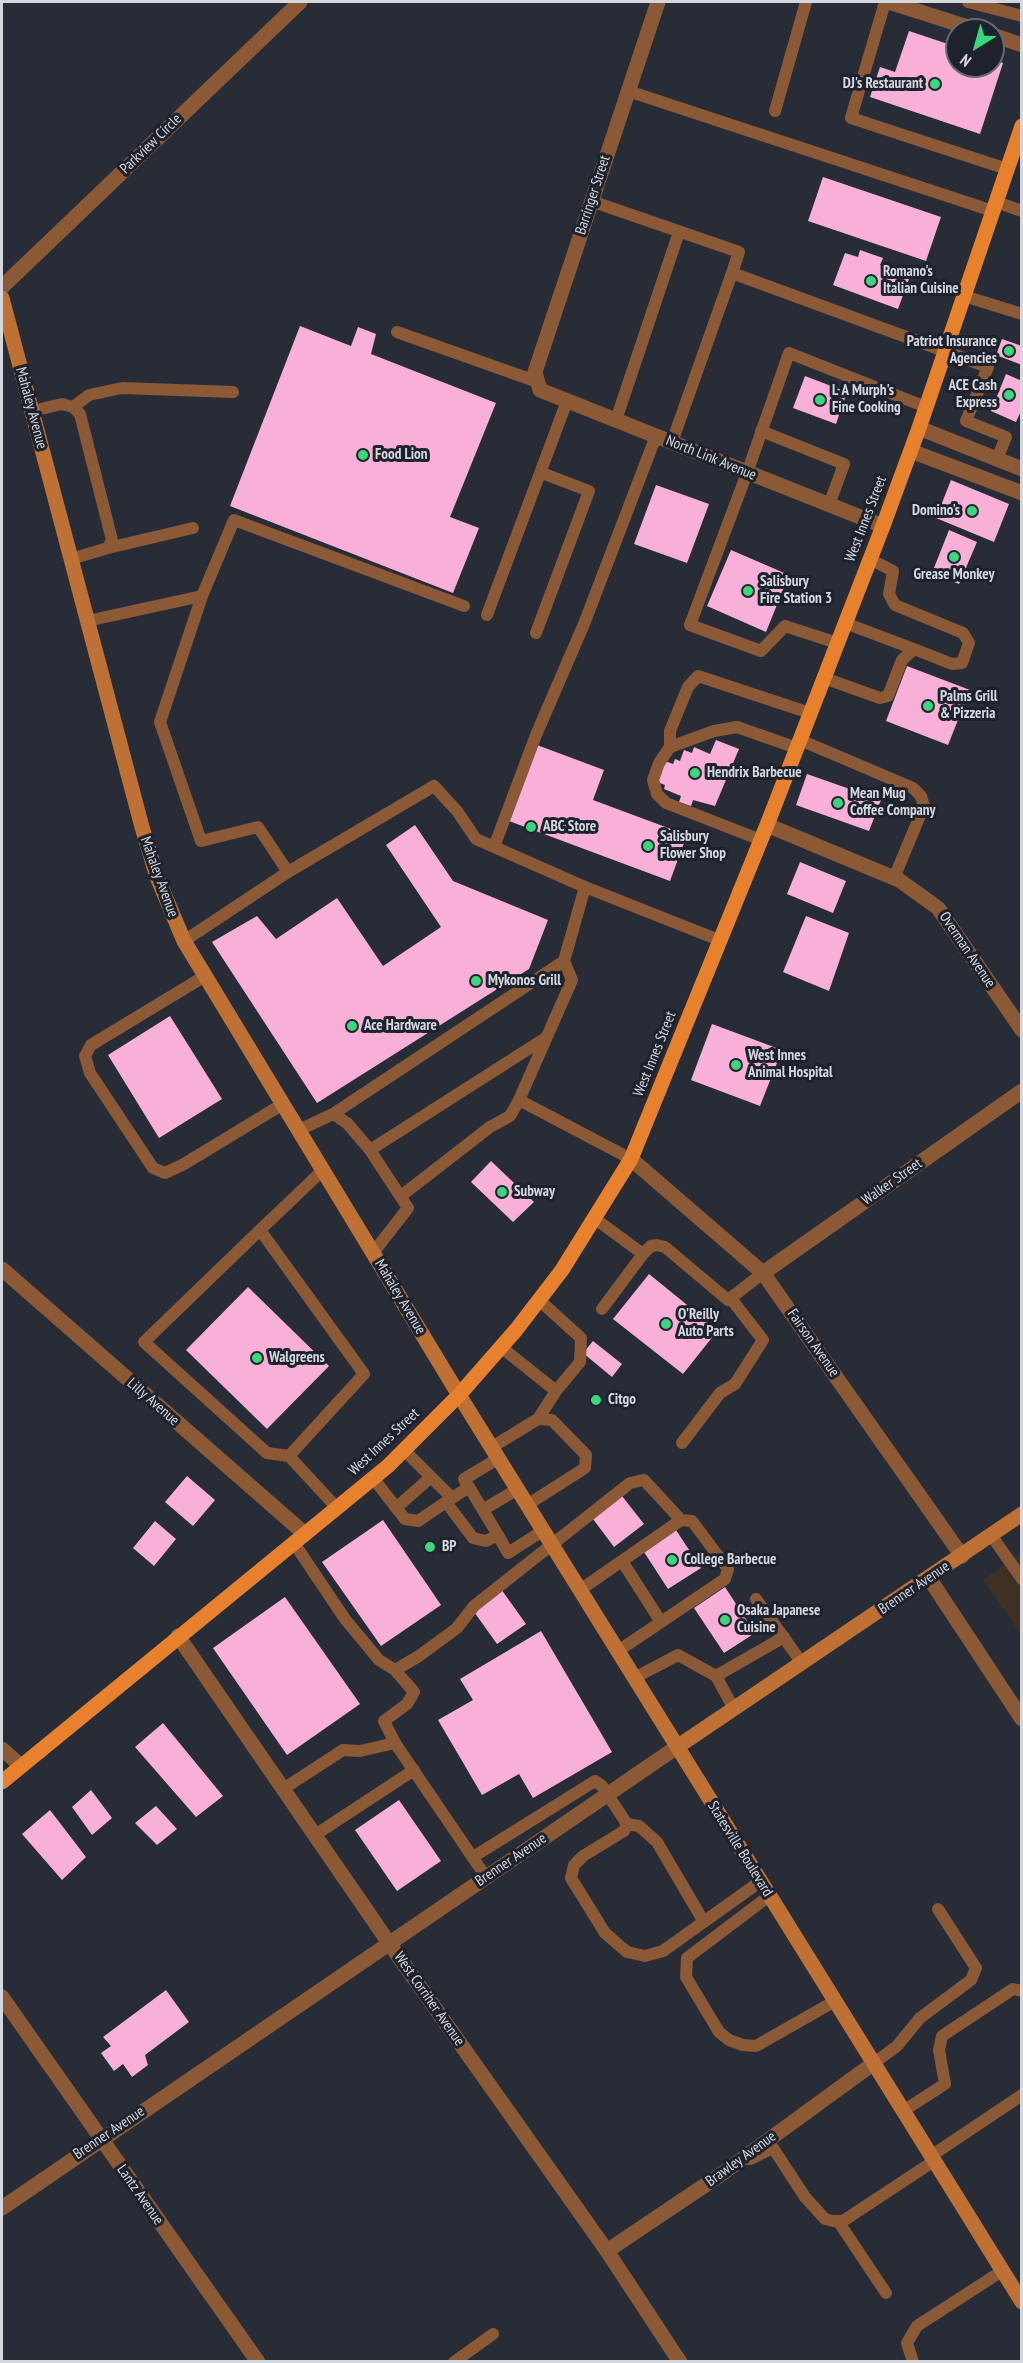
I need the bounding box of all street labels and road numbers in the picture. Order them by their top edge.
street label: Parkview Circle [116,110,186,178]
street label: Barringer Street [572,153,614,237]
street label: Mahaley Avenue [11,365,51,451]
street label: North Link Avenue [663,432,759,484]
street label: West Innes Street [841,474,891,564]
street label: Mahaley Avenue [136,834,182,920]
street label: Overman Avenue [935,909,999,991]
street label: West Innes Street [630,1009,680,1099]
street label: Walker Street [858,1155,926,1209]
street label: Mahaley Avenue [371,1256,429,1338]
street label: Fairson Avenue [783,1306,843,1380]
street label: Lilly Avenue [123,1374,183,1430]
street label: West Innes Street [345,1405,423,1479]
street label: Brenner Avenue [875,1558,953,1618]
street label: Statesville Boulevard [703,1798,777,1900]
street label: Brenner Avenue [472,1830,550,1890]
street label: West Corriher Avenue [390,1949,468,2049]
street label: Brenner Avenue [70,2103,148,2163]
street label: Brawley Avenue [702,2128,780,2190]
street label: Lantz Avenue [113,2161,167,2229]

